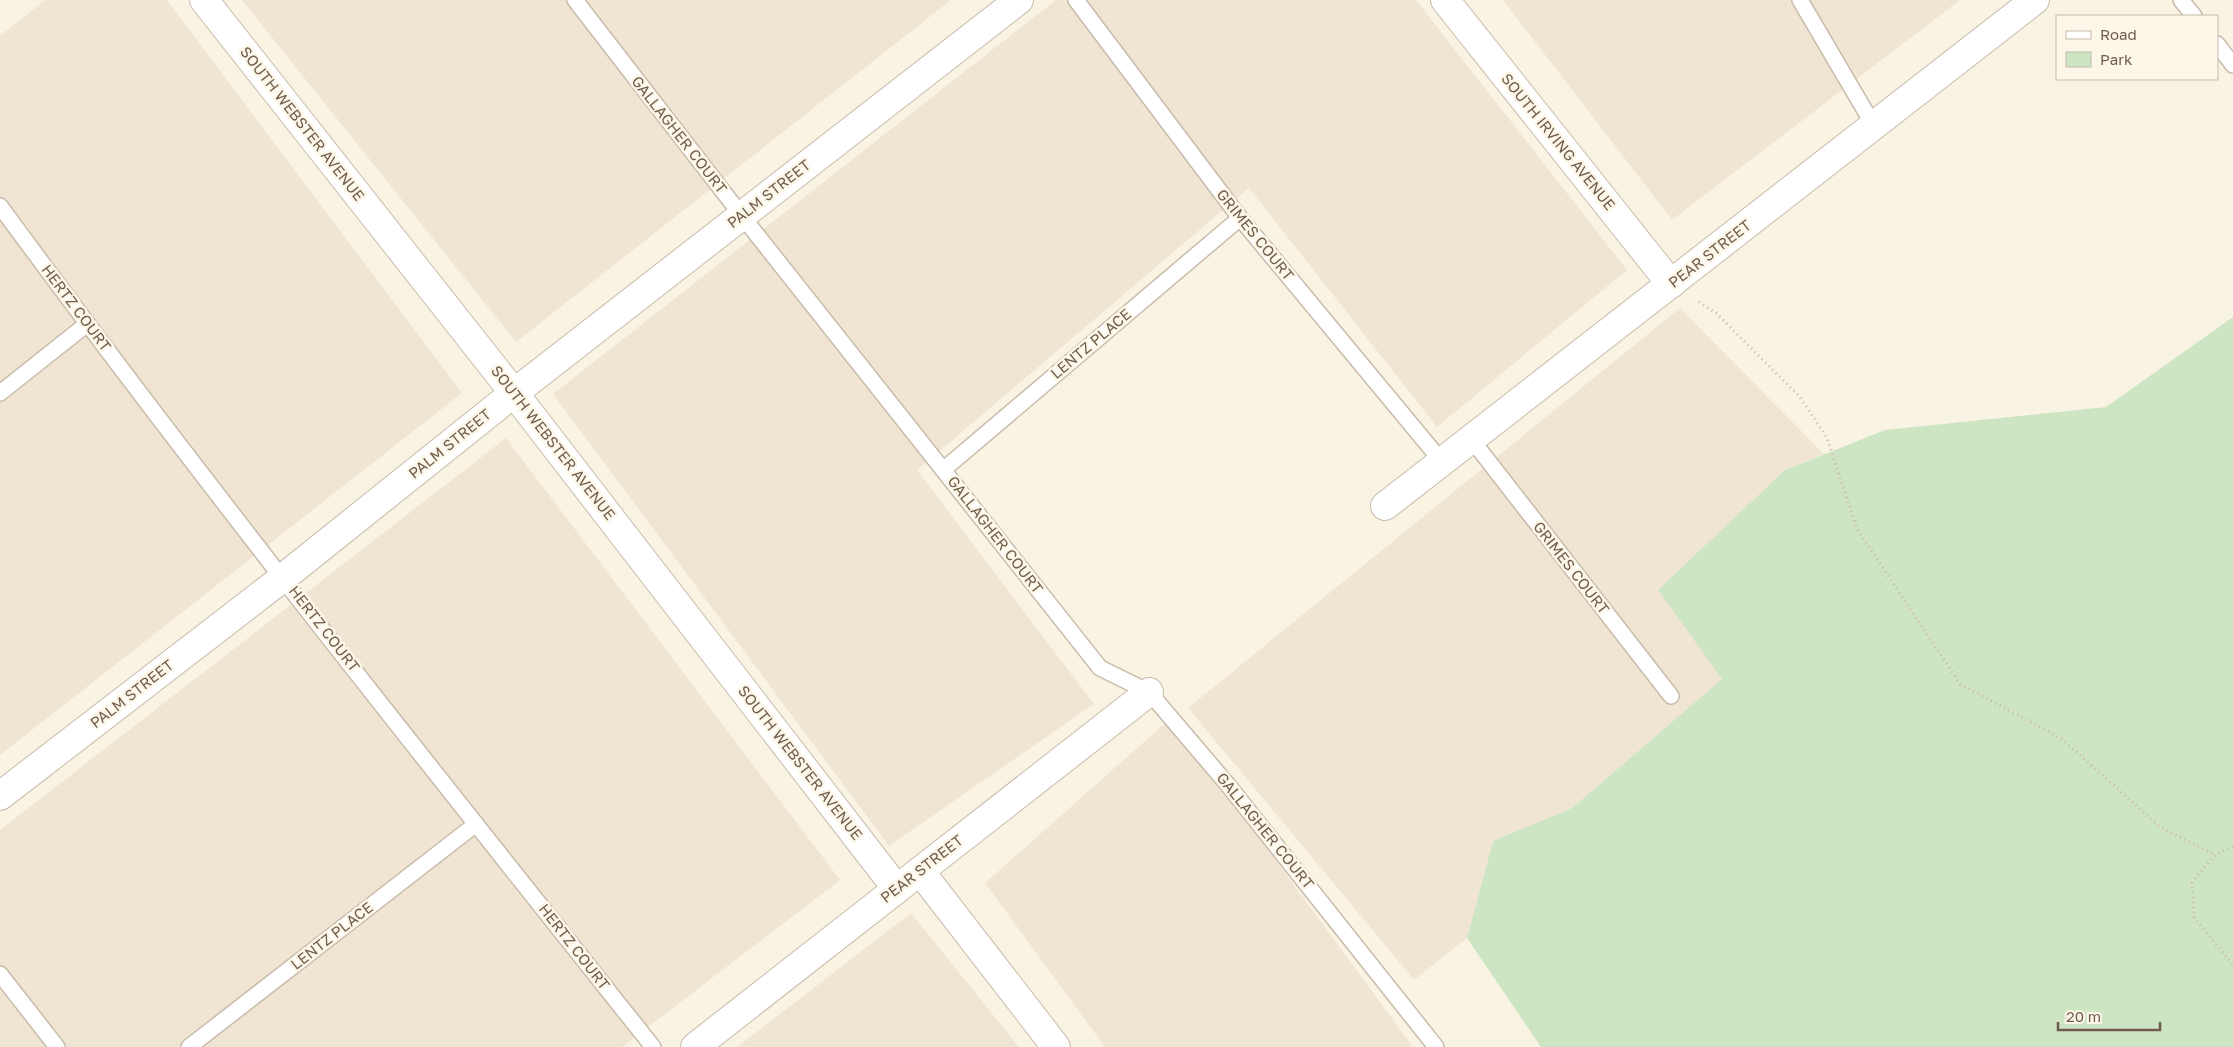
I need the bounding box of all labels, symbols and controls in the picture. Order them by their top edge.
legend [2056,15,2218,80]
text: Road [2100,25,2137,43]
street label: SOUTH WEBSTER AVENUE [237,43,369,204]
text: Park [2100,50,2133,68]
street label: SOUTH IRVING AVENUE [1498,69,1619,213]
street label: GALLAGHER COURT [628,72,731,197]
street label: PALM STREET [723,155,814,231]
street label: GRIMES COURT [1213,185,1298,284]
street label: PEAR STREET [1665,215,1754,291]
street label: HERTZ COURT [38,260,115,354]
street label: LENTZ PLACE [1047,304,1134,382]
street label: SOUTH WEBSTER AVENUE [488,362,620,523]
street label: PALM STREET [405,405,494,482]
street label: GALLAGHER COURT [944,472,1047,597]
street label: GRIMES COURT [1530,518,1614,617]
street label: HERTZ COURT [286,582,364,675]
street label: PALM STREET [86,655,177,731]
street label: SOUTH WEBSTER AVENUE [735,682,867,843]
street label: GALLAGHER COURT [1213,769,1318,892]
street label: PEAR STREET [877,830,966,906]
street label: LENTZ PLACE [287,898,376,973]
street label: HERTZ COURT [536,900,614,993]
scale bar [2058,1000,2160,1032]
text: 20 m [2066,1007,2101,1025]

